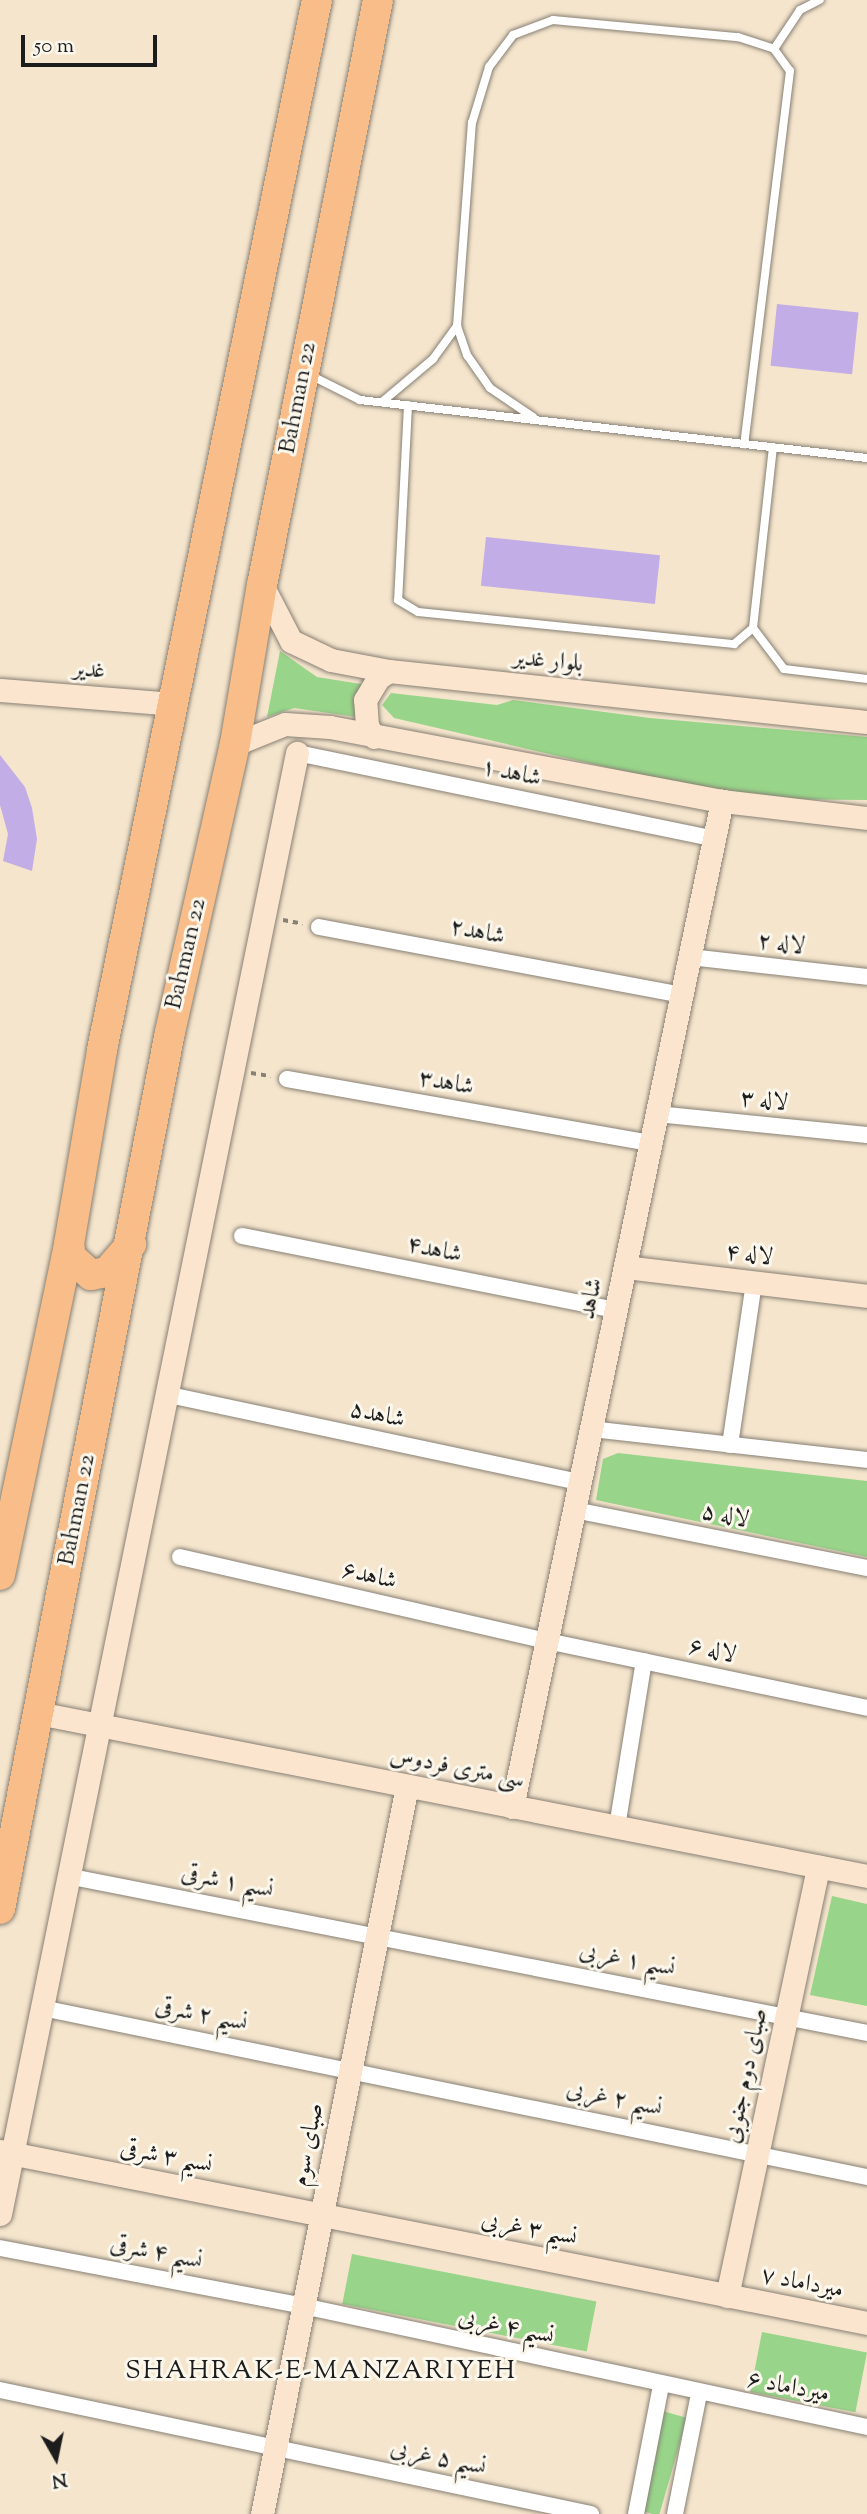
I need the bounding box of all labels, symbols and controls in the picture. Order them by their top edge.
scale bar [24,21,161,65]
text: 50 m [34,32,74,62]
street label: Bahman 22 [274,340,324,456]
street label: بلوار غدیر [512,644,584,680]
street label: غدیر [72,655,106,687]
street label: شاهد ۱ [478,754,544,794]
street label: Bahman 22 [160,896,214,1012]
street label: شاهد۲ [447,914,507,952]
street label: لاله ۲ [756,928,806,962]
street label: شاهد۳ [416,1065,476,1103]
street label: لاله ۳ [739,1085,789,1119]
street label: شاهد۴ [404,1232,464,1270]
street label: لاله ۴ [724,1239,774,1273]
street label: شاهد [574,1276,610,1322]
street label: شاهد۵ [347,1396,407,1436]
street label: Bahman 22 [53,1452,103,1568]
street label: لاله ۵ [699,1498,751,1536]
street label: شاهد۶ [339,1557,399,1597]
street label: لاله ۶ [686,1633,738,1671]
street label: سی متری فردوس [387,1742,527,1796]
street label: نسیم ۱ شرقی [178,1860,276,1906]
street label: نسیم ۱ غربی [576,1938,678,1984]
street label: نسیم ۲ شرقی [152,1993,250,2039]
street label: صبای دوم جنوبی [719,2006,775,2146]
street label: نسیم ۲ غربی [563,2076,665,2124]
street label: صبای سوم [287,2101,331,2189]
street label: نسیم ۳ شرقی [117,2135,215,2181]
street label: نسیم ۳ غربی [478,2207,580,2253]
street label: نسیم ۴ شرقی [107,2231,205,2277]
street label: میرداماد ۷ [758,2262,846,2306]
street label: نسیم ۴ غربی [455,2304,557,2352]
district label: SHAHRAK-E-MANZARIYEH [128,2356,514,2388]
street label: میرداماد ۶ [744,2366,832,2410]
north arrow [21,2423,91,2493]
street label: نسیم ۵ غربی [387,2435,489,2483]
text: N [50,2465,69,2494]

